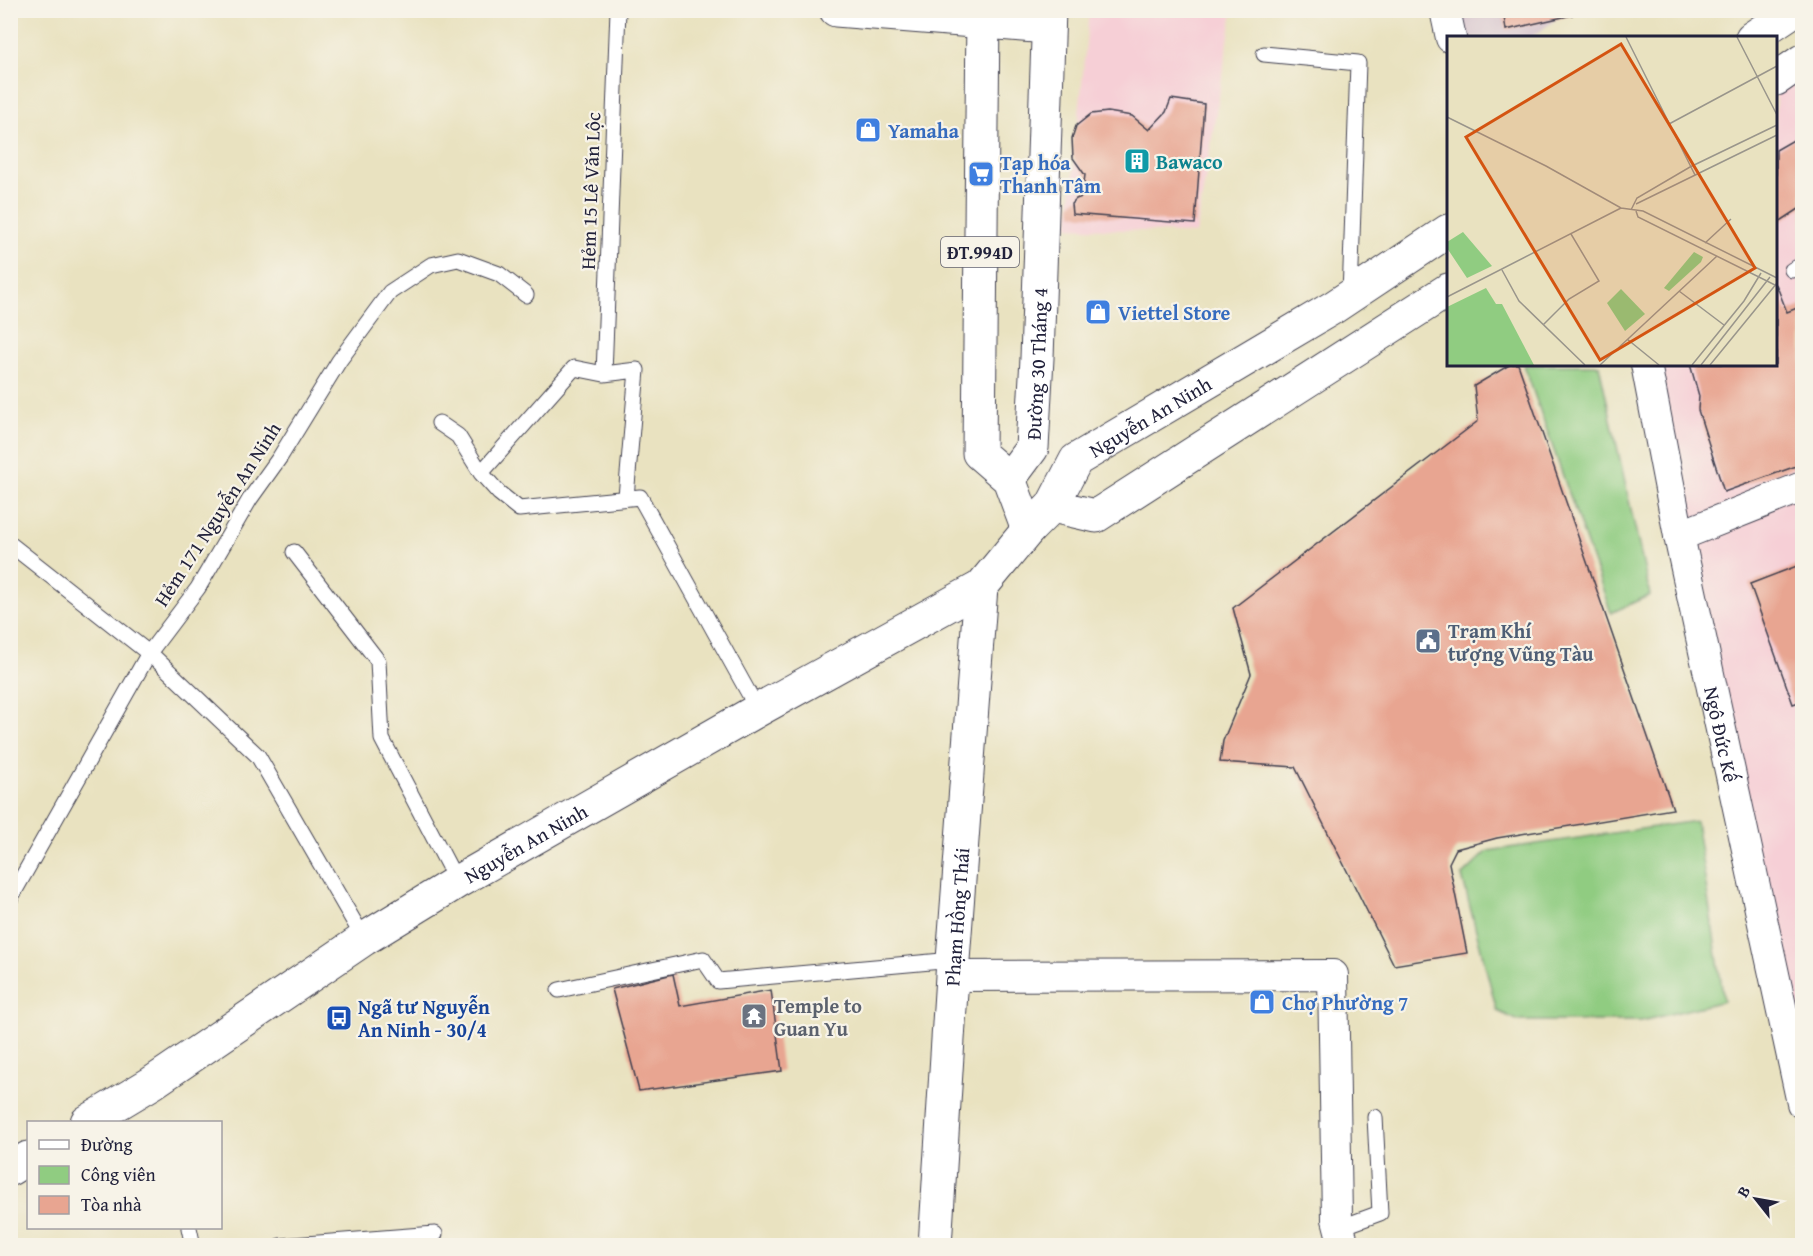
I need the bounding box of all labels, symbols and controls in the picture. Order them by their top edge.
inset map [1447,36,1777,366]
street label: Hẻm 15 Lê Văn Lộc [573,112,607,270]
shop icon: Yamaha [853,115,883,145]
place label: Yamaha [888,116,960,145]
building icon: Bawaco [1122,146,1152,176]
place label: Bawaco [1156,147,1223,176]
place label: Tạp hóa Thanh Tâm [1000,148,1101,200]
supermarket icon: Tạp hóa Thanh Tâm [966,159,996,189]
road number: ĐT.994D [941,237,1019,267]
street label: Đường 30 Tháng 4 [1018,287,1054,441]
shop icon: Viettel Store [1083,297,1113,327]
place label: Viettel Store [1118,298,1231,327]
street label: Nguyễn An Ninh [1083,369,1216,464]
street label: Hẻm 171 Nguyễn An Ninh [146,416,288,612]
place label: Trạm Khí tượng Vũng Tàu [1448,616,1594,668]
public building icon: Trạm Khí tượng Vũng Tàu [1413,626,1443,656]
street label: Ngô Đức Kế [1698,684,1746,785]
street label: Nguyễn An Ninh [458,796,592,890]
street label: Phạm Hồng Thái [937,846,976,987]
shop icon: Chợ Phường 7 [1247,987,1277,1017]
place label: Chợ Phường 7 [1282,988,1408,1017]
place label: Temple to Guan Yu [774,991,862,1043]
place label: Ngã tư Nguyễn An Ninh - 30/4 [358,992,490,1044]
temple icon: Temple to Guan Yu [739,1001,769,1031]
bus stop icon: Ngã tư Nguyễn An Ninh - 30/4 [324,1003,354,1033]
legend [27,1121,222,1229]
text: Đường [81,1131,132,1158]
text: Công viên [81,1161,156,1188]
north arrow [1726,1169,1786,1229]
text: B [1730,1181,1756,1202]
text: Tòa nhà [81,1191,142,1218]

